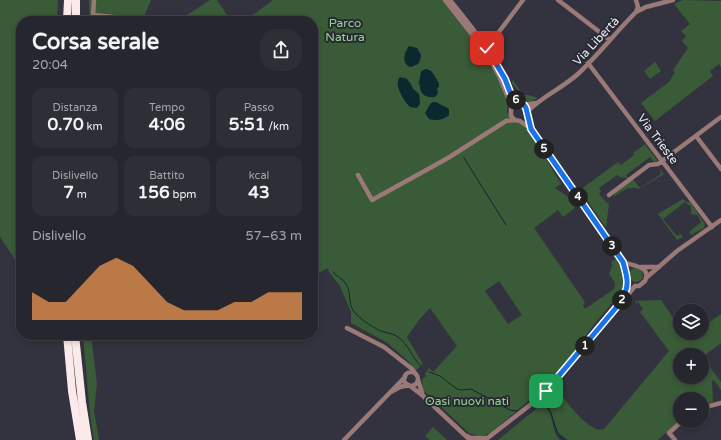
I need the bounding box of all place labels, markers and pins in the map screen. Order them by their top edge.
pin [470,31,504,65]
pin: 6 [506,90,526,110]
pin: 5 [534,139,554,159]
pin: 4 [568,187,588,207]
pin: 3 [602,236,622,256]
pin: 2 [612,290,632,310]
pin: 1 [575,336,595,356]
pin [529,374,563,408]

